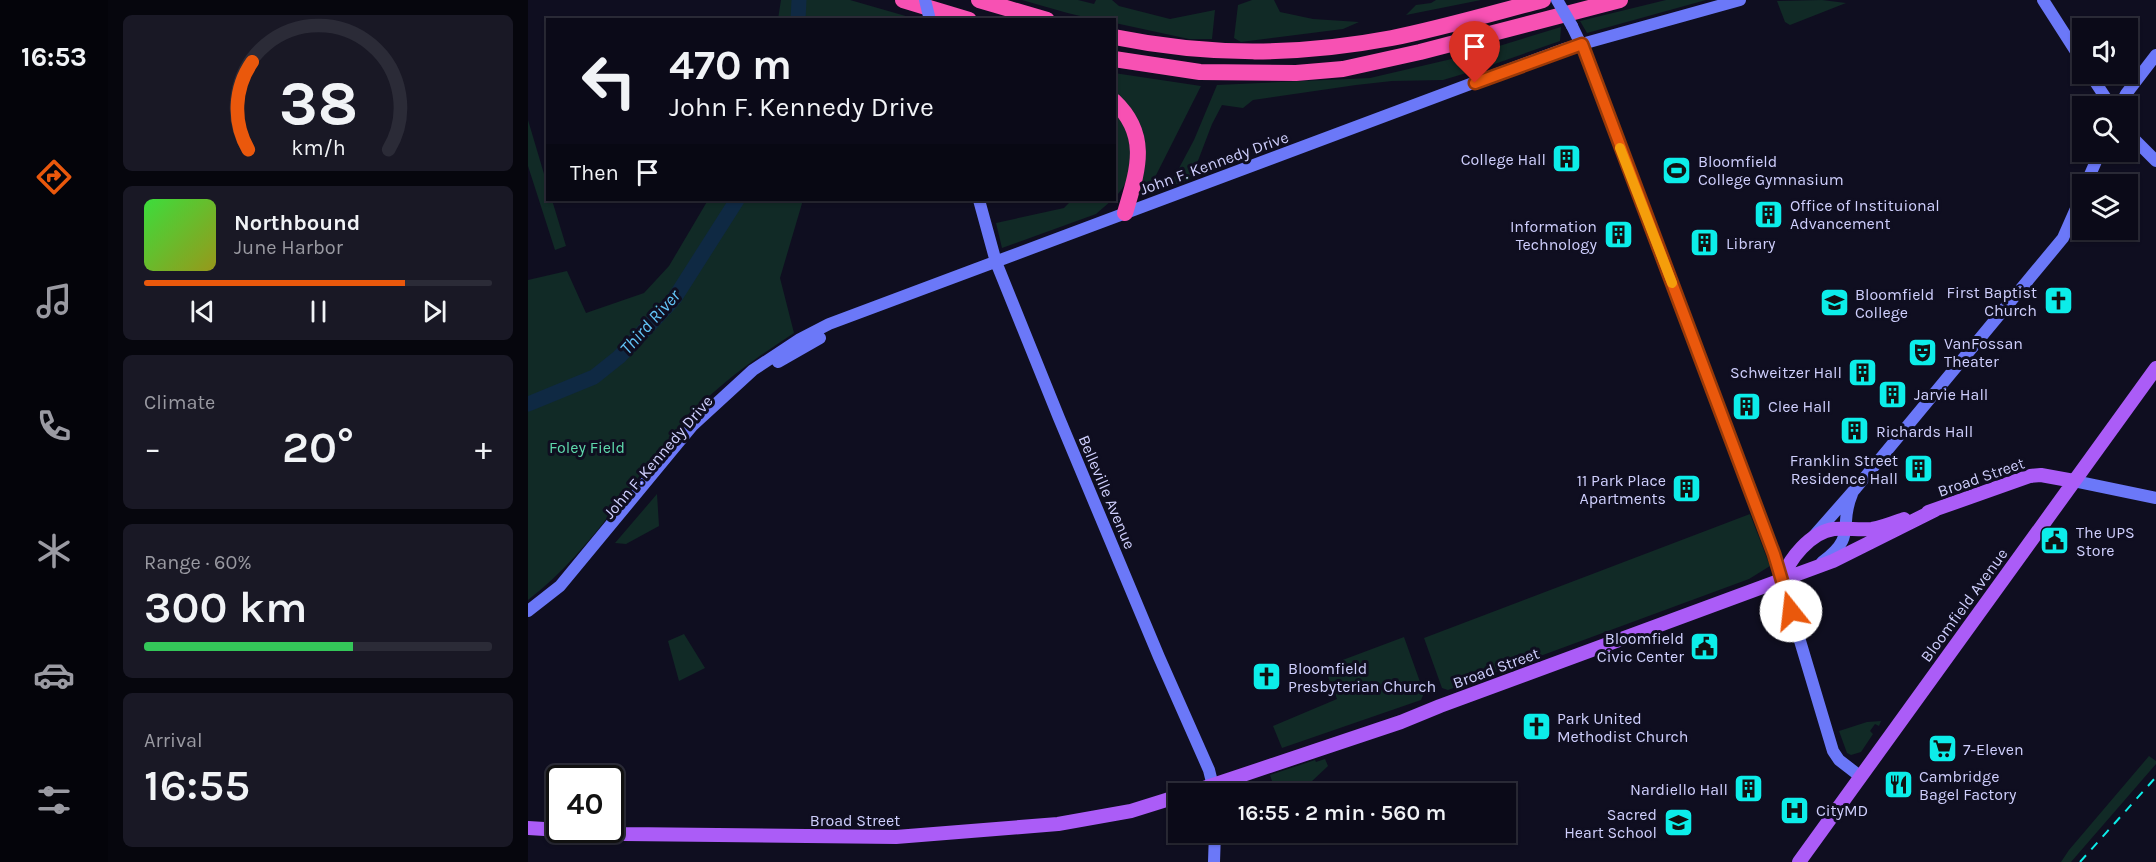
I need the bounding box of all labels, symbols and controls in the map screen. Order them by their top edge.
map controls [2072,18,2138,240]
button: sound [2072,18,2138,84]
pin [1449,21,1500,83]
icon: arrive [1458,30,1491,63]
text: 470 m [669,40,792,90]
text: 16:53 [21,41,87,73]
icon: left [570,42,648,120]
text: 38 [278,67,358,140]
text: John F. Kennedy Drive [669,91,934,123]
button: search [2072,96,2138,162]
street label: John F. Kennedy Drive [1137,127,1291,199]
text: km/h [291,135,345,160]
building icon: College Hall [1551,143,1583,175]
place label: College Hall [1461,150,1546,169]
place label: Bloomfield College Gymnasium [1698,152,1844,189]
sports icon: Bloomfield College Gymnasium [1661,154,1693,186]
icon: directions [33,156,75,198]
icon: arrive [631,156,664,189]
text: Then [570,160,619,186]
button: layers [2072,174,2138,240]
place label: Office of Instituional Advancement [1790,196,1940,233]
building icon: Office of Instituional Advancement [1753,198,1785,230]
text: Northbound [234,210,360,236]
place label: Information Technology [1510,217,1598,254]
building icon: Information Technology [1602,219,1634,251]
building icon: Library [1689,227,1721,259]
place label: Library [1726,234,1776,253]
text: June Harbor [234,236,343,259]
icon: music [33,280,75,322]
place label: First Baptist Church [1947,283,2037,320]
water label: Third River [615,284,685,359]
place label: Bloomfield College [1855,285,1934,322]
church icon: First Baptist Church [2042,285,2074,317]
school or university icon: Bloomfield College [1818,287,1850,319]
icon: previous [186,295,219,328]
icon: pause [302,295,335,328]
icon: next [418,295,451,328]
place label: VanFossan Theater [1944,334,2023,371]
theatre icon: VanFossan Theater [1907,336,1939,368]
building icon: Schweitzer Hall [1847,356,1879,388]
place label: Schweitzer Hall [1730,363,1842,382]
building icon: Jarvie Hall [1877,378,1909,410]
place label: Jarvie Hall [1914,385,1988,404]
building icon: Clee Hall [1731,390,1763,422]
text: Climate [144,391,215,414]
street label: John F. Kennedy Drive [599,392,717,522]
place label: Clee Hall [1768,397,1831,416]
icon: phone [33,405,75,447]
building icon: Richards Hall [1839,415,1871,447]
text: 20° [282,421,354,473]
place label: Richards Hall [1876,422,1973,441]
text: − [144,429,161,467]
text: + [475,429,492,467]
street label: Belleville Avenue [1074,432,1140,552]
park label: Foley Field [549,438,625,457]
place label: Franklin Street Residence Hall [1790,451,1898,488]
building icon: Franklin Street Residence Hall [1903,453,1935,485]
street label: Broad Street [1935,453,2027,501]
place label: 11 Park Place Apartments [1577,471,1666,508]
building icon: 11 Park Place Apartments [1671,473,1703,505]
place label: The UPS Store [2076,523,2135,560]
public building icon: The UPS Store [2039,525,2071,557]
icon: climate [33,530,75,572]
street label: Bloomfield Avenue [1916,544,2012,666]
text: Range · 60% [144,551,252,574]
position arrow [1759,579,1823,643]
text: 300 km [144,581,308,633]
place label: Bloomfield Civic Center [1597,629,1684,666]
public building icon: Bloomfield Civic Center [1689,631,1721,663]
street label: Broad Street [1450,644,1542,692]
icon: car [33,654,75,696]
place label: Bloomfield Presbyterian Church [1288,659,1436,696]
church icon: Bloomfield Presbyterian Church [1251,661,1283,693]
place label: Park United Methodist Church [1557,709,1689,746]
church icon: Park United Methodist Church [1520,711,1552,743]
text: Arrival [144,729,203,752]
supermarket icon: 7-Eleven [1926,733,1958,765]
place label: 7-Eleven [1963,740,2024,759]
text: 16:55 [144,759,250,811]
speed limit sign: 40 [546,765,624,843]
place label: Cambridge Bagel Factory [1919,767,2017,804]
restaurant icon: Cambridge Bagel Factory [1882,769,1914,801]
building icon: Nardiello Hall [1733,773,1765,805]
icon: filters [33,779,75,821]
place label: Nardiello Hall [1630,780,1728,799]
hospital icon: CityMD [1779,794,1811,826]
text: 16:55 · 2 min · 560 m [1238,800,1446,826]
place label: CityMD [1816,801,1868,820]
place label: Sacred Heart School [1564,805,1657,842]
school or university icon: Sacred Heart School [1662,807,1694,839]
street label: Broad Street [810,811,900,830]

